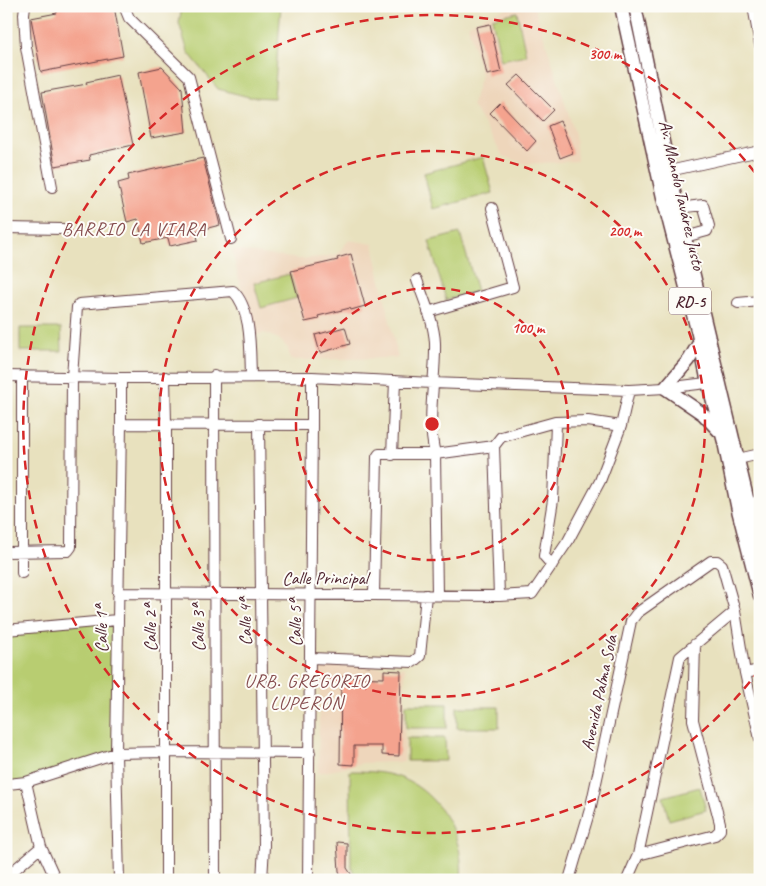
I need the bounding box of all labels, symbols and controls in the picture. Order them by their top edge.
text: 300 m [589,45,623,64]
street label: Av. Manolo Tavárez Justo [654,118,710,274]
district label: BARRIO LA VIARA [62,217,207,241]
text: 200 m [609,222,643,241]
road number: RD-5 [669,288,711,314]
text: 100 m [512,319,546,338]
centre of rings [423,415,441,433]
street label: Calle Principal [282,567,371,589]
street label: Calle 4ª [234,595,256,646]
street label: Calle 5ª [284,596,306,647]
street label: Calle 2ª [139,601,161,652]
street label: Calle 3ª [187,601,209,652]
street label: Calle 1ª [90,602,112,653]
street label: Avenida Palma Sola [576,632,622,753]
district label: URB. GREGORIO LUPERÓN [244,669,371,715]

